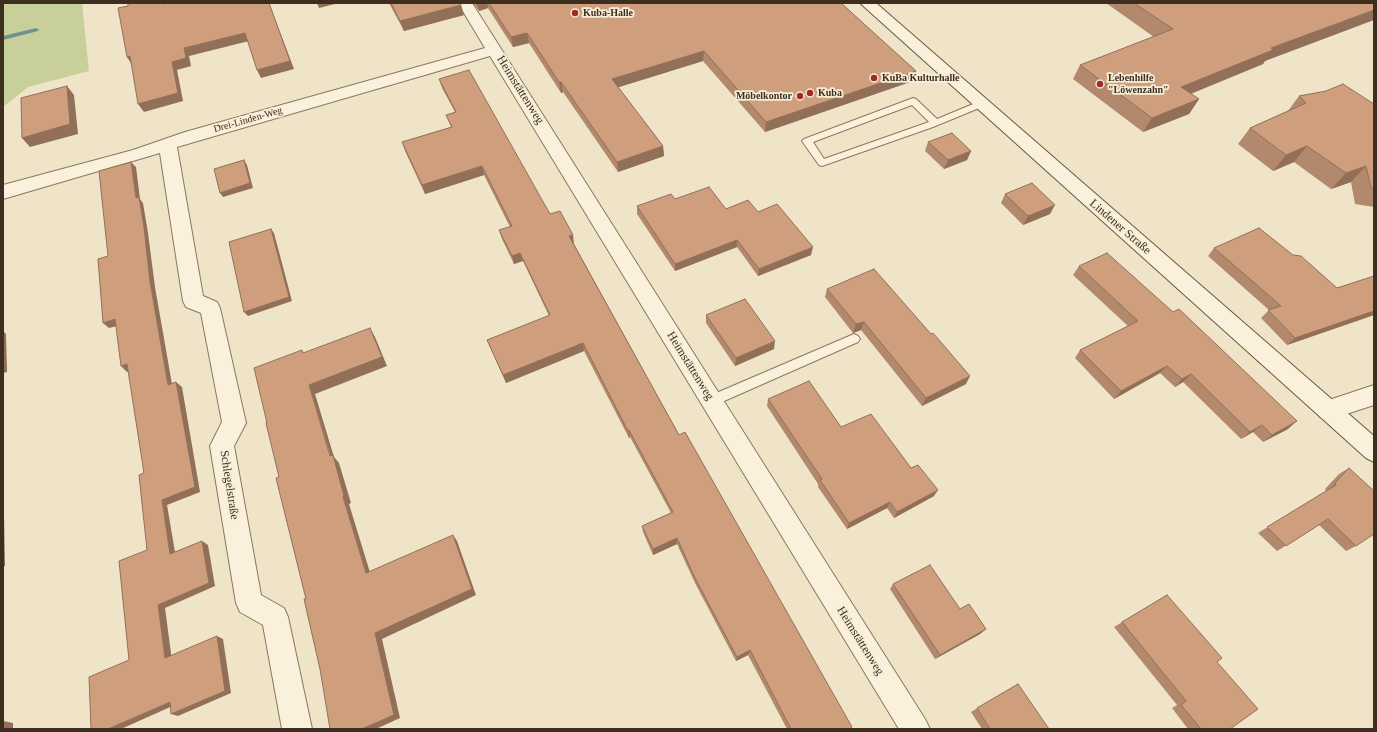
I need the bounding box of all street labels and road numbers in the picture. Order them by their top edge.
street label: Heimstättenweg [493,53,547,127]
street label: Drei-Linden-Weg [212,104,284,136]
street label: Lindener Straße [1086,196,1154,258]
street label: Heimstättenweg [663,329,717,403]
street label: Schlegelstraße [216,449,242,521]
street label: Heimstättenweg [833,604,887,678]

